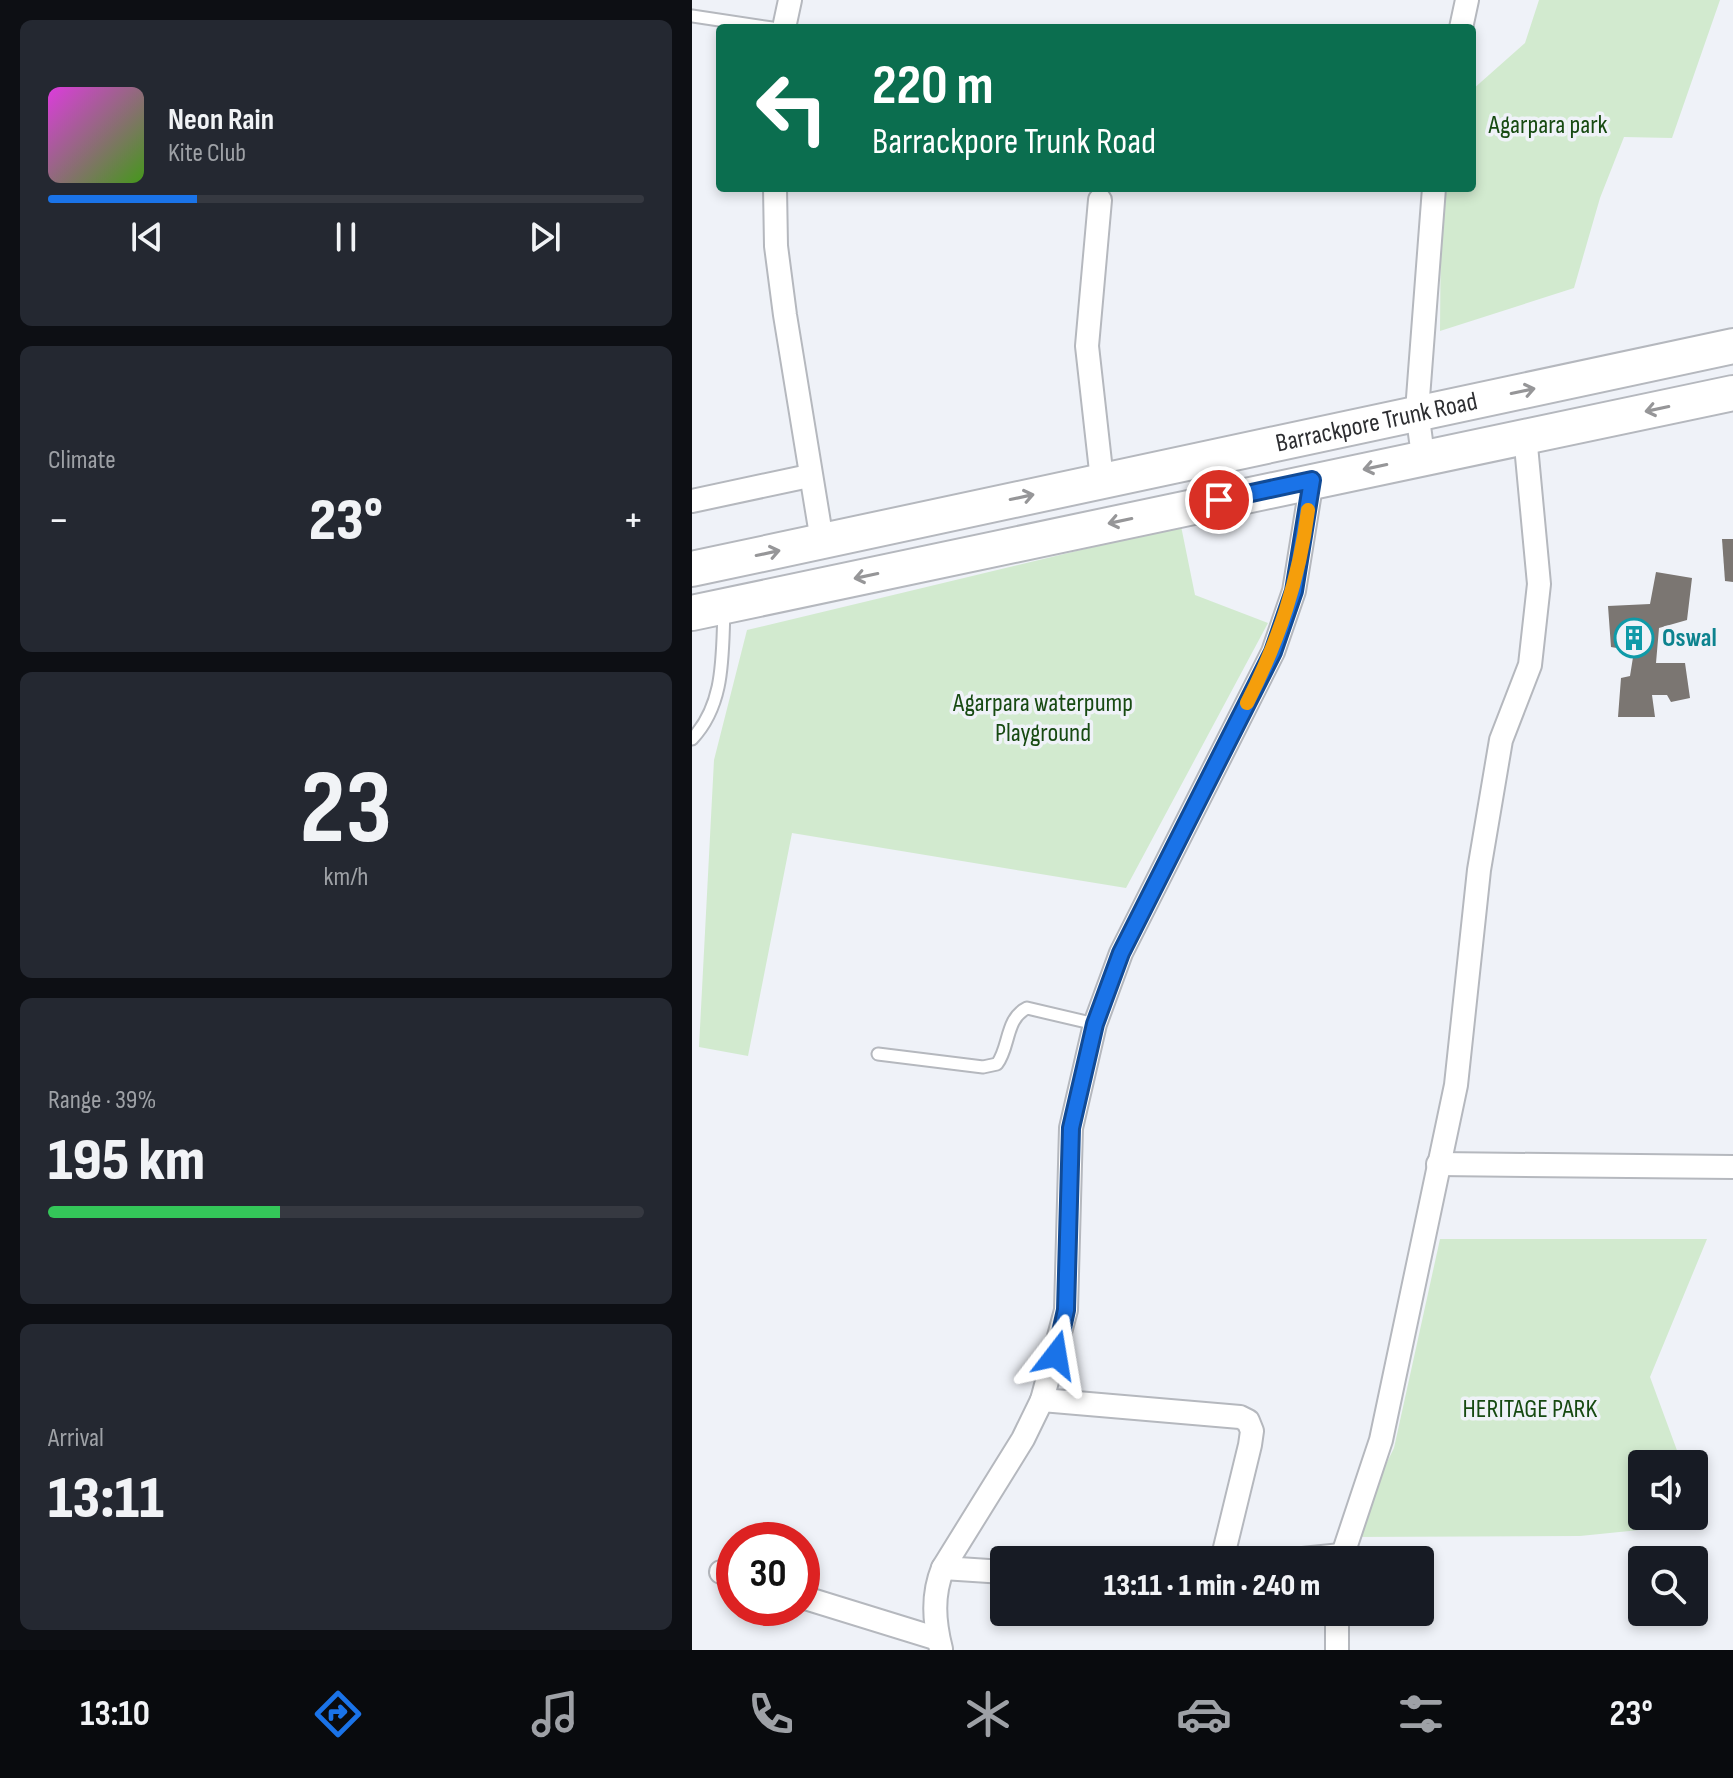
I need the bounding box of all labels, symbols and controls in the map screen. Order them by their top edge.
text: 220 m [872,53,994,120]
icon: left [740,56,844,160]
text: Neon Rain [168,102,274,138]
park label: Agarpara park [1487,110,1608,141]
text: Barrackpore Trunk Road [872,121,1156,164]
text: Kite Club [168,138,246,169]
icon: previous [125,215,169,259]
icon: pause [324,215,368,259]
icon: next [523,215,567,259]
one-way arrow [1510,382,1535,397]
street label: Barrackpore Trunk Road [1273,386,1480,459]
one-way arrow [1644,402,1670,417]
text: Climate [48,445,116,476]
one-way arrow [1362,460,1388,475]
pin [1185,466,1253,534]
icon: arrive [1197,478,1241,522]
text: 23° [309,485,383,557]
one-way arrow [1009,489,1035,504]
text: − [48,494,70,547]
text: + [622,494,644,547]
one-way arrow [1108,515,1134,530]
one-way arrow [755,545,781,560]
one-way arrow [854,569,879,584]
building icon: Oswal [1613,617,1655,659]
place label: Oswal [1662,623,1717,654]
park label: Agarpara waterpump Playground [952,688,1133,749]
text: 23 [300,747,392,872]
text: km/h [324,862,368,893]
text: Range · 39% [48,1085,156,1116]
text: 195 km [48,1125,205,1197]
position arrow [1014,1313,1098,1397]
park label: HERITAGE PARK [1463,1394,1598,1425]
text: Arrival [48,1423,104,1454]
map controls [1628,1450,1708,1626]
button: sound [1628,1450,1708,1530]
text: 13:11 [48,1463,164,1535]
speed limit sign: 30 [716,1522,820,1626]
button: search [1628,1546,1708,1626]
text: 13:11 · 1 min · 240 m [1104,1568,1320,1604]
icon: directions [310,1686,366,1742]
icon: music [527,1686,583,1742]
icon: phone [743,1686,799,1742]
icon: climate [960,1686,1016,1742]
icon: car [1176,1686,1232,1742]
icon: filters [1393,1686,1449,1742]
text: 13:10 [80,1693,150,1736]
text: 23° [1610,1693,1653,1736]

